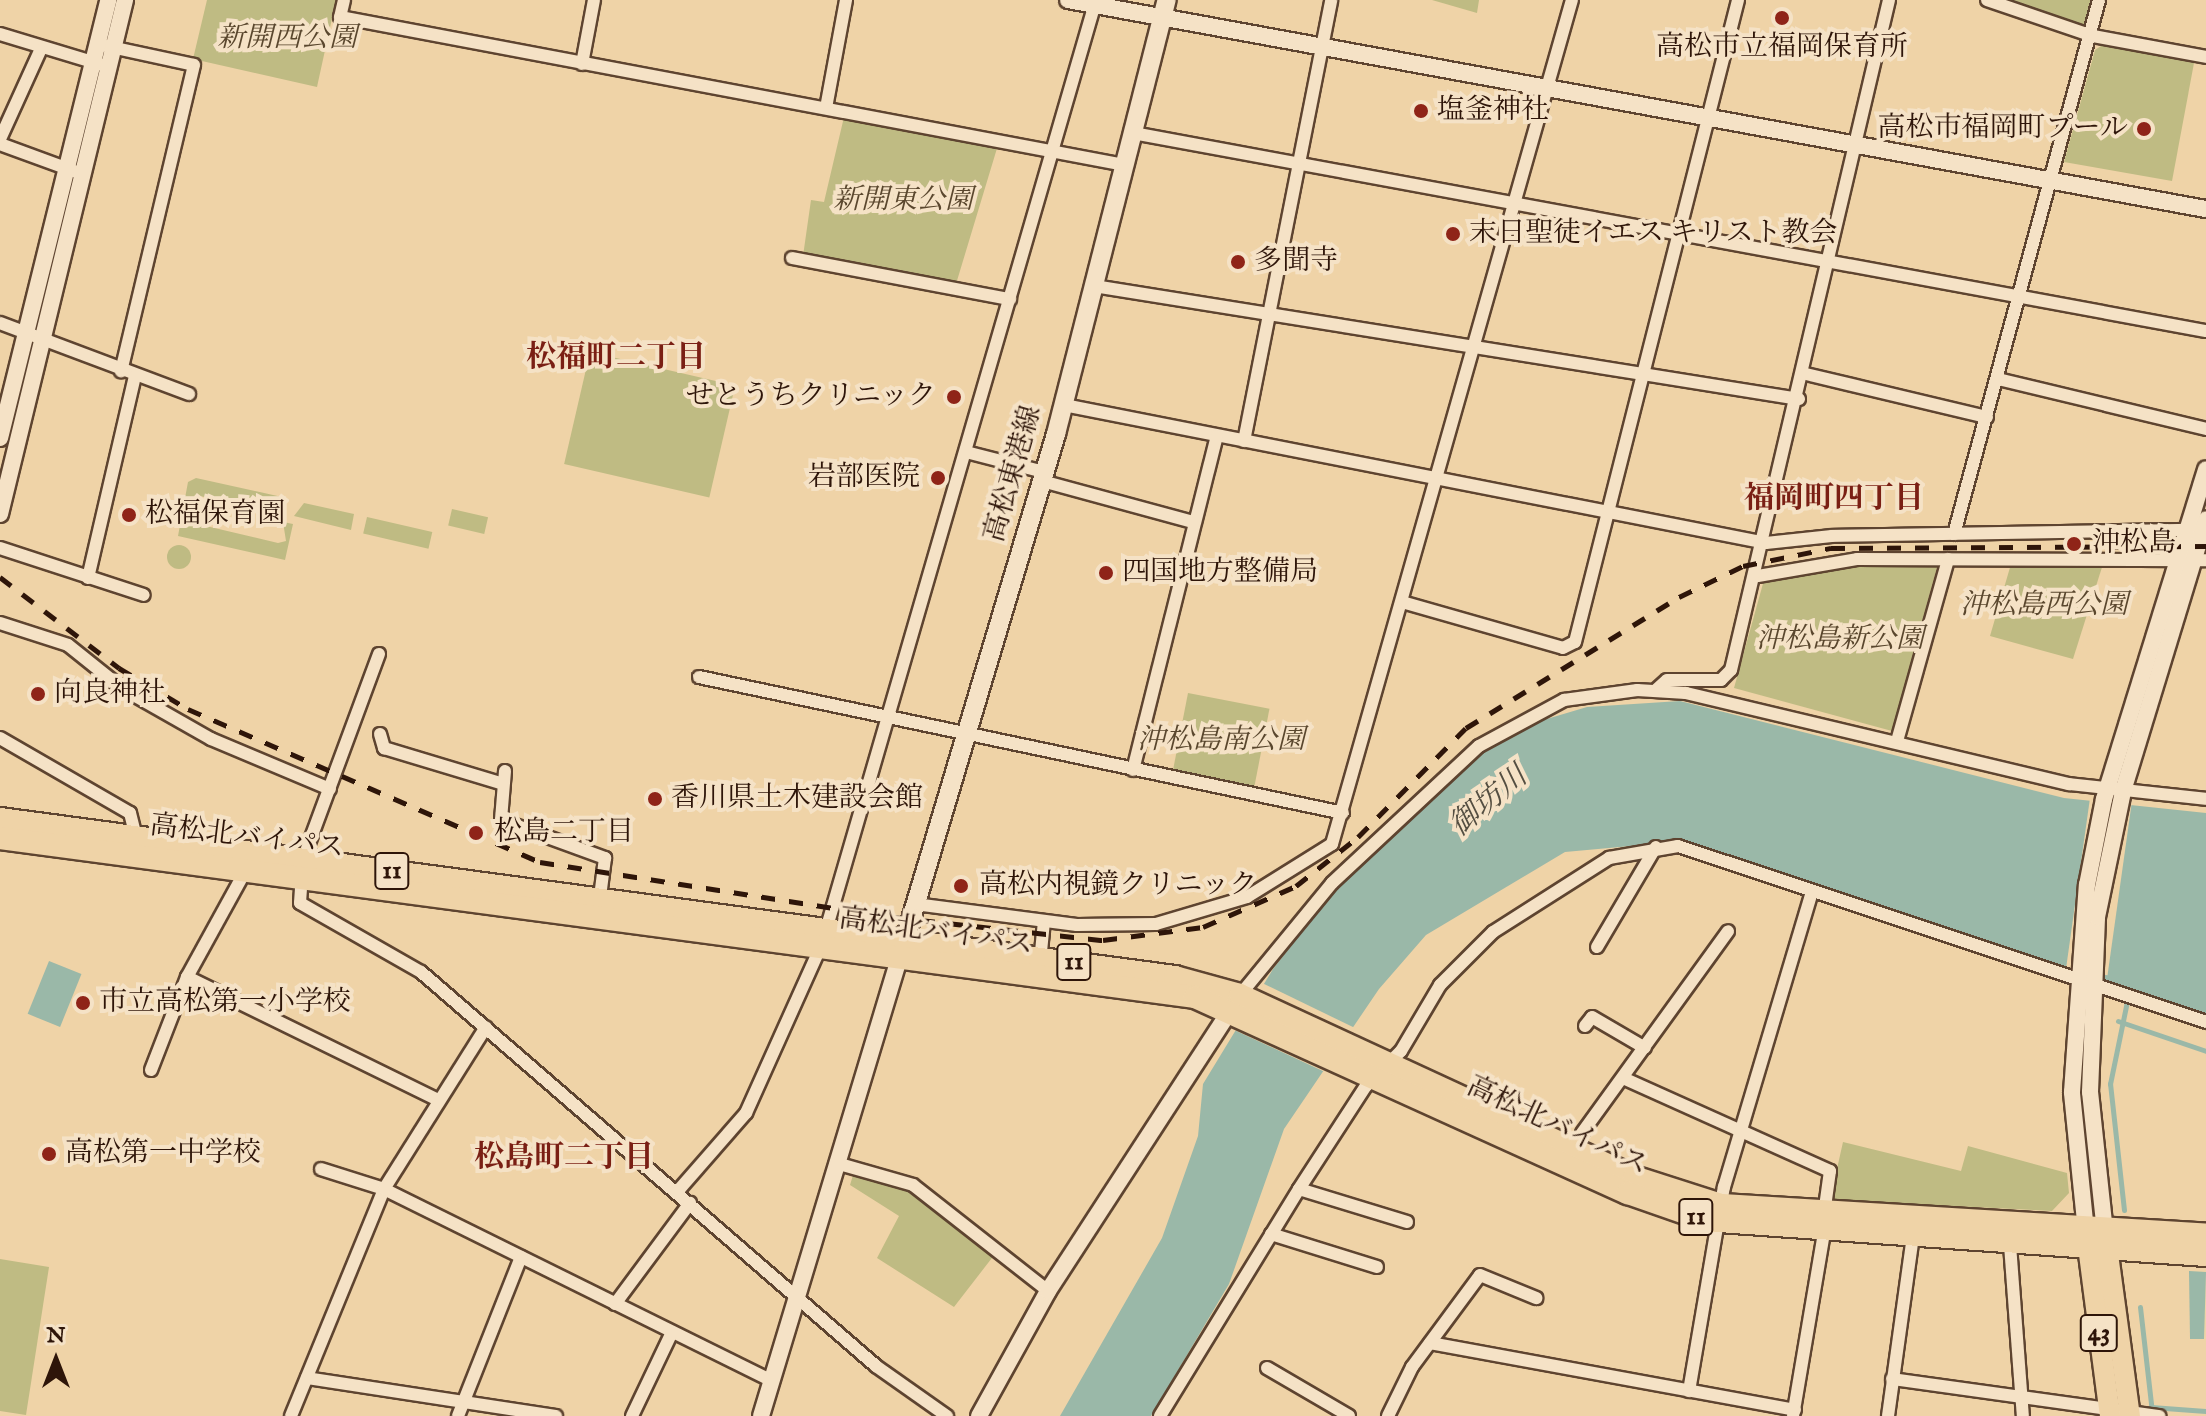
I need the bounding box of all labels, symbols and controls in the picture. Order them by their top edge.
marker: 高松市立福岡保育所 [1773,9,1791,27]
park label: 新開西公園 [217,22,357,56]
place label: 高松市立福岡保育所 [1656,31,1908,65]
place label: 塩釜神社 [1437,94,1549,128]
marker: 塩釜神社 [1412,102,1430,120]
place label: 高松市福岡町プール [1877,112,2128,146]
marker: 高松市福岡町プール [2135,120,2153,138]
park label: 新開東公園 [833,184,973,218]
place label: 末日聖徒イエス キリスト教会 [1469,217,1839,251]
marker: 末日聖徒イエス キリスト教会 [1444,225,1462,243]
place label: 多聞寺 [1254,245,1338,279]
marker: 多聞寺 [1229,253,1247,271]
district label: 松福町二丁目 [526,340,706,376]
place label: せとうちクリニック [684,380,936,414]
marker: せとうちクリニック [943,386,965,408]
street label: 高松東港線 [979,402,1049,546]
place label: 岩部医院 [808,461,920,495]
marker: 岩部医院 [927,467,949,489]
district label: 福岡町四丁目 [1744,481,1924,517]
place label: 松福保育園 [145,498,285,532]
marker: 松福保育園 [120,506,138,524]
place label: 沖松島 [2092,527,2176,561]
marker: 沖松島 [2063,533,2085,555]
place label: 四国地方整備局 [1122,556,1318,590]
marker: 四国地方整備局 [1097,564,1115,582]
park label: 沖松島西公園 [1960,589,2128,623]
park label: 沖松島新公園 [1756,623,1924,657]
place label: 向良神社 [54,677,166,711]
marker: 向良神社 [29,685,47,703]
park label: 沖松島南公園 [1137,724,1305,758]
water label: 御坊川 [1443,759,1535,845]
place label: 香川県土木建設会館 [671,782,923,816]
marker: 香川県土木建設会館 [646,790,664,808]
street label: 高松北バイパス [148,809,346,867]
place label: 松島二丁目 [494,816,634,850]
marker: 松島二丁目 [465,822,487,844]
road number: 11 [374,849,410,893]
place label: 高松内視鏡クリニック [979,869,1259,903]
marker: 高松内視鏡クリニック [950,875,972,897]
street label: 高松北バイパス [837,903,1035,963]
road number: 11 [1056,940,1092,984]
place label: 市立高松第一小学校 [99,986,351,1020]
marker: 市立高松第一小学校 [74,994,92,1012]
street label: 高松北バイパス [1461,1070,1653,1184]
place label: 高松第一中学校 [65,1137,261,1171]
district label: 松島町二丁目 [474,1140,654,1176]
marker: 高松第一中学校 [40,1145,58,1163]
road number: 11 [1678,1195,1714,1239]
road number: 43 [2079,1311,2119,1355]
north arrow [16,1320,96,1400]
text: N [46,1322,66,1350]

